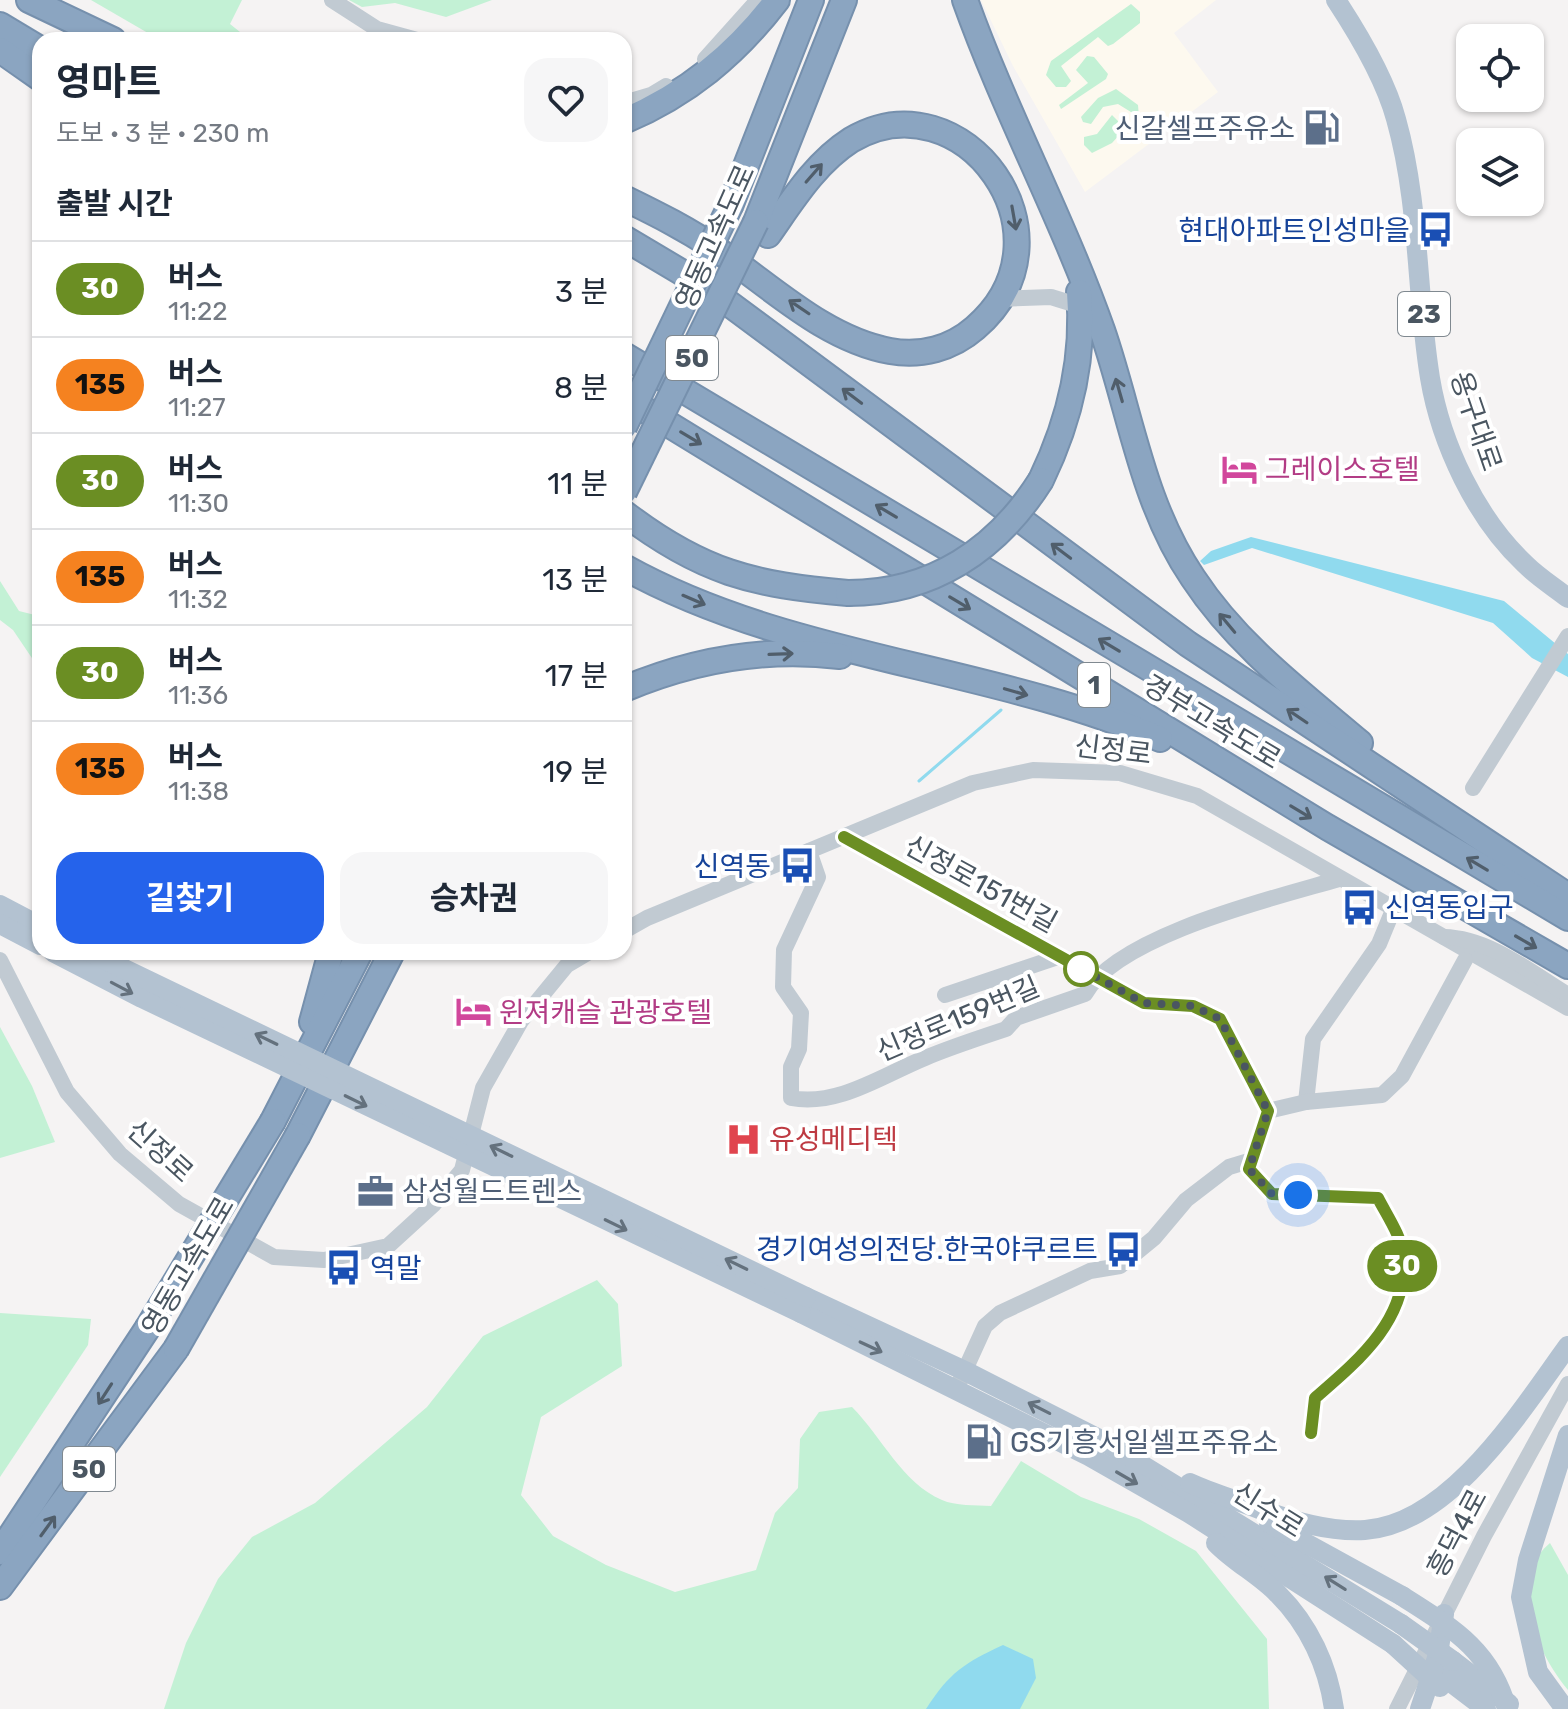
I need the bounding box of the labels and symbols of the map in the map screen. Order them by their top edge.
fuel station icon: 신갈셀프주유소 [1302,109,1340,147]
place label: 신갈셀프주유소 [1115,112,1295,145]
street label: 영동고속도로 [668,160,762,314]
one-way arrow [805,163,823,183]
one-way arrow [1008,205,1023,231]
bus stop icon: 현대아파트인성마을 [1417,211,1455,249]
place label: 현대아파트인성마을 [1178,214,1410,247]
road number: 23 [1398,292,1450,336]
one-way arrow [788,299,810,315]
road number: 50 [666,336,718,380]
street label: 용구대로 [1444,367,1508,475]
one-way arrow [1111,377,1126,403]
one-way arrow [842,388,863,405]
one-way arrow [679,430,701,446]
hotel icon: 그레이스호텔 [1220,450,1258,488]
place label: 그레이스호텔 [1265,453,1420,486]
one-way arrow [875,503,898,519]
one-way arrow [1050,543,1072,560]
one-way arrow [682,594,706,609]
one-way arrow [948,595,971,611]
one-way arrow [1218,614,1236,634]
one-way arrow [1098,636,1121,652]
one-way arrow [767,647,794,662]
road number: 1 [1078,663,1110,707]
street label: 경부고속도로 [1137,668,1287,776]
one-way arrow [1003,685,1029,700]
one-way arrow [1286,708,1308,724]
street label: 신정로 [1073,729,1153,771]
one-way arrow [1289,804,1312,820]
street label: 신정로151번길 [899,829,1063,939]
bus stop icon: 신역동 [778,847,816,885]
place label: 신역동 [694,850,771,883]
one-way arrow [1466,856,1489,872]
bus stop icon: 신역동입구 [1340,888,1378,926]
place label: 신역동입구 [1385,891,1514,924]
one-way arrow [1514,935,1538,950]
unlabelled marker [1064,952,1098,986]
street label: 신정로159번길 [871,970,1045,1068]
one-way arrow [110,981,134,996]
hotel icon: 윈져캐슬 관광호텔 [454,993,492,1031]
place label: 윈져캐슬 관광호텔 [499,996,712,1029]
one-way arrow [255,1031,279,1046]
one-way arrow [344,1094,368,1109]
street label: 신정로 [120,1113,200,1189]
hospital icon: 유성메디텍 [724,1120,762,1158]
place label: 유성메디텍 [769,1123,898,1156]
one-way arrow [490,1143,513,1158]
office icon: 삼성월드트렌스 [357,1172,395,1210]
place label: 삼성월드트렌스 [402,1175,582,1208]
your location [1278,1175,1318,1215]
street label: 영동고속도로 [135,1191,241,1341]
one-way arrow [604,1218,628,1233]
bus stop icon: 경기여성의전당.한국야쿠르트 [1105,1230,1143,1268]
place label: 경기여성의전당.한국야쿠르트 [756,1233,1098,1266]
line badge: 30 [1366,1240,1438,1292]
bus stop icon: 역말 [325,1249,363,1287]
place label: 역말 [370,1252,422,1285]
one-way arrow [724,1256,748,1271]
one-way arrow [859,1340,883,1355]
one-way arrow [96,1382,113,1404]
one-way arrow [1027,1400,1051,1415]
fuel station icon: GS기흥서일셀프주유소 [965,1423,1003,1461]
place label: GS기흥서일셀프주유소 [1010,1426,1278,1459]
road number: 50 [63,1447,115,1491]
one-way arrow [1115,1471,1139,1486]
street label: 신수로 [1226,1476,1310,1544]
street label: 흥덕4로 [1420,1483,1494,1583]
one-way arrow [40,1515,56,1537]
one-way arrow [1324,1575,1347,1591]

